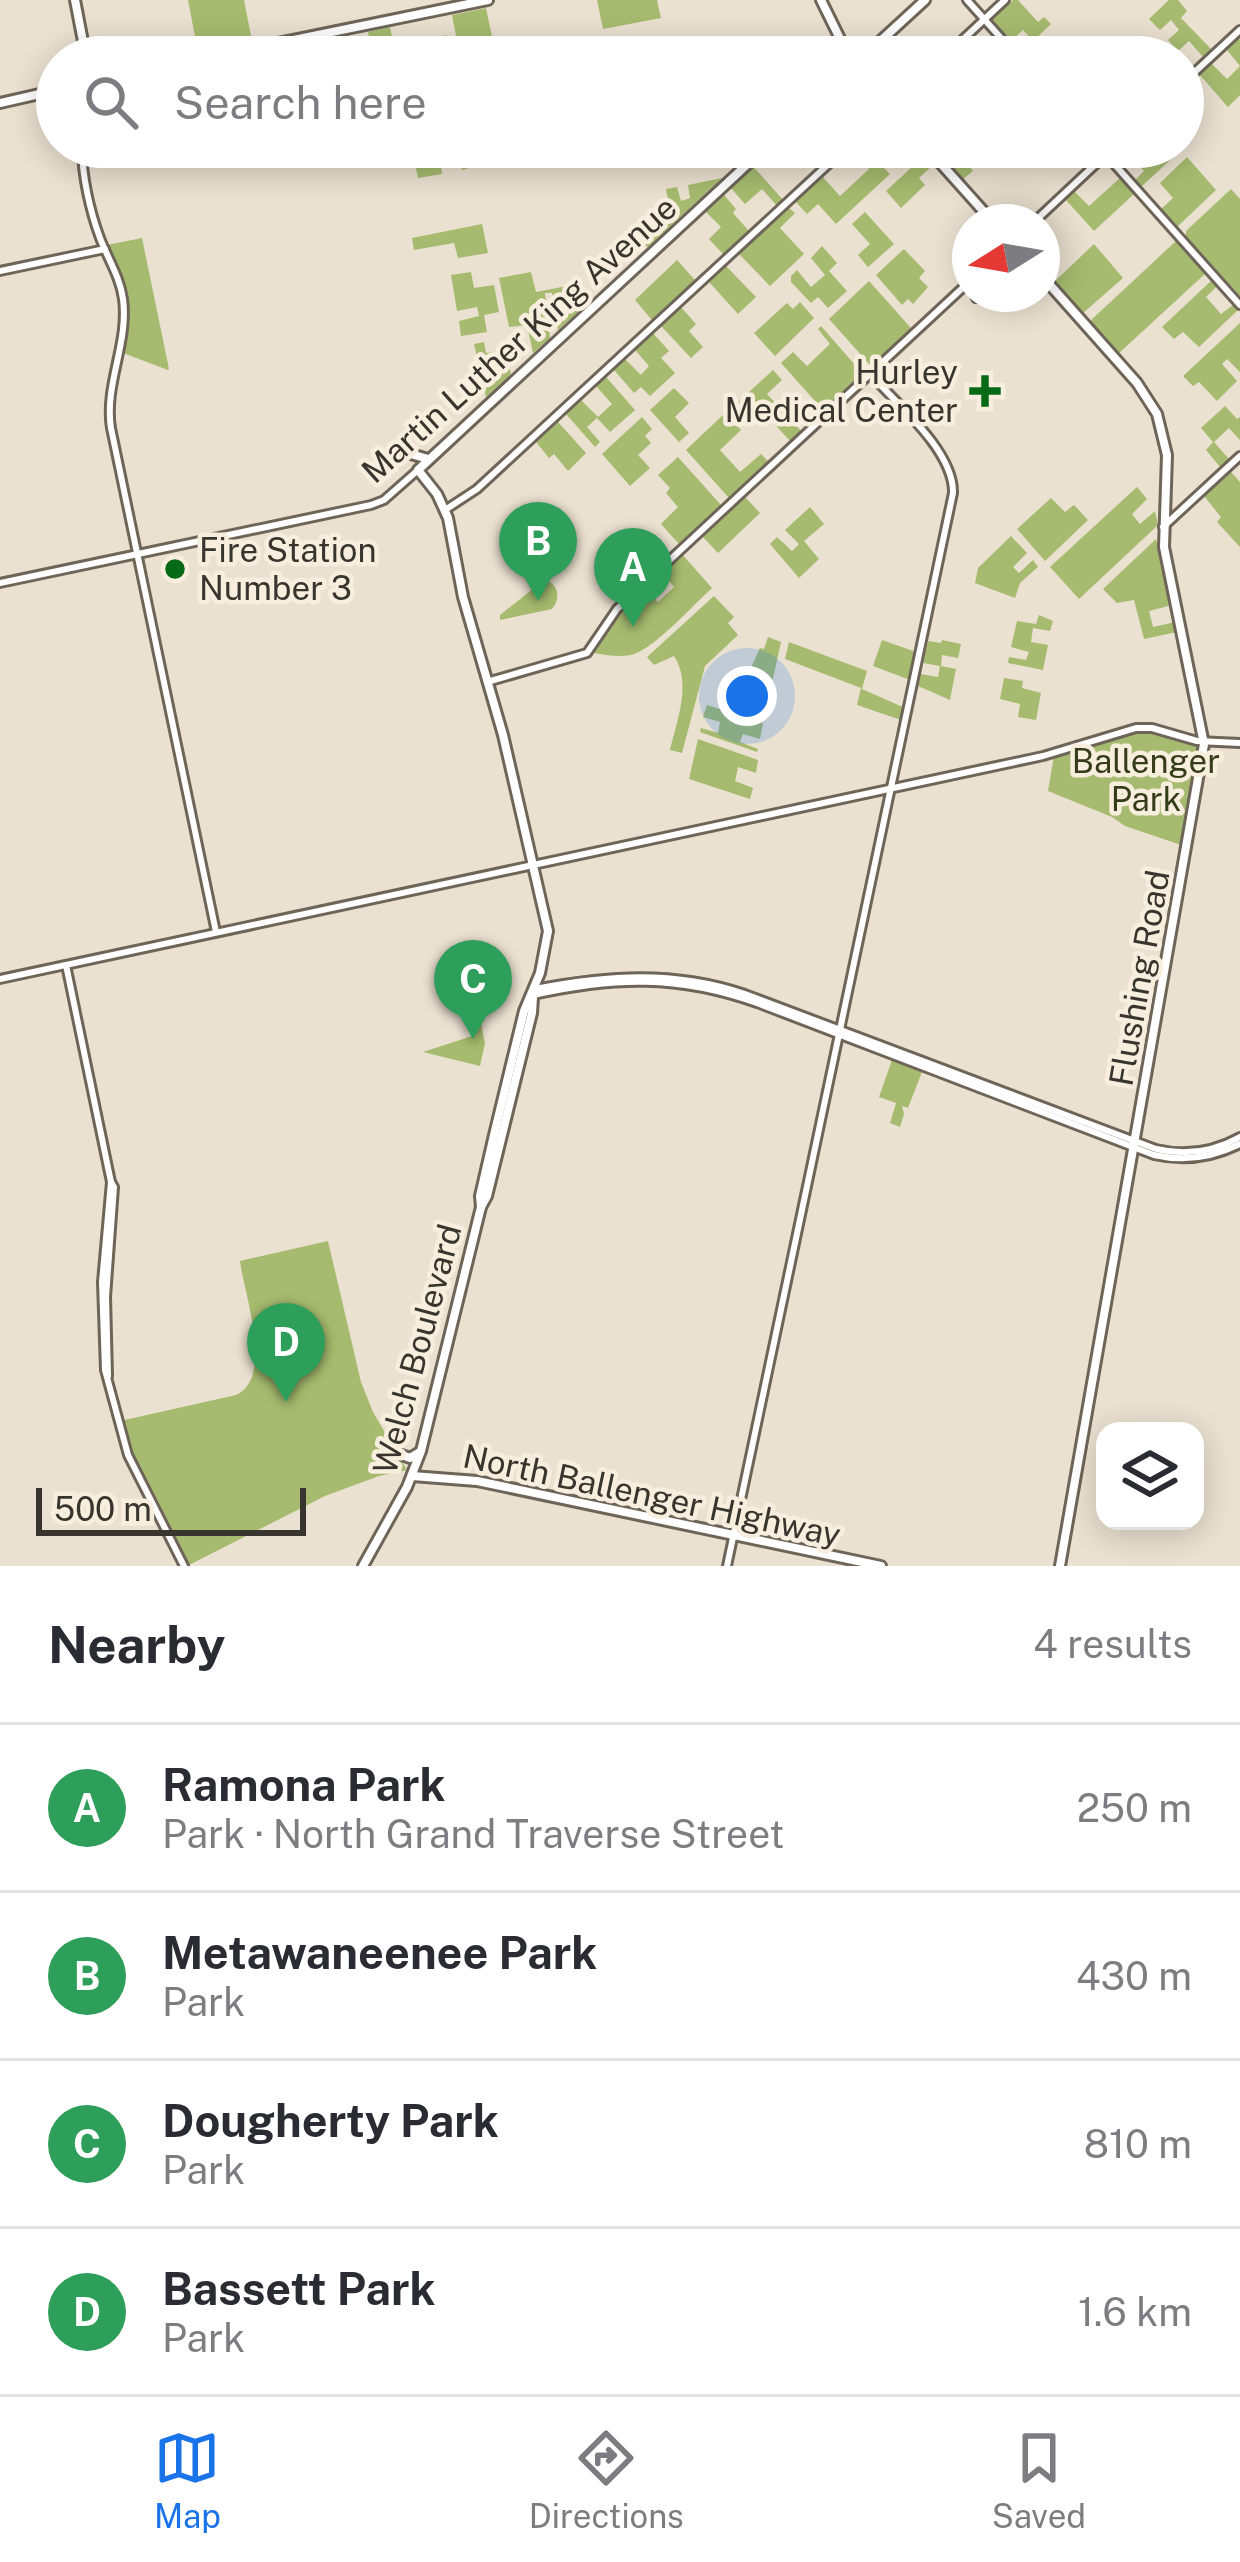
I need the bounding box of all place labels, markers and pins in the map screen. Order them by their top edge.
place label: Hurley Medical Center [725,353,958,429]
marker: Hurley Medical Center [969,375,1001,407]
pin: B [499,502,577,601]
pin: A [594,528,672,627]
place label: Fire Station Number 3 [199,531,377,607]
marker: Fire Station Number 3 [162,556,188,582]
pin: C [434,940,512,1039]
pin: D [247,1303,325,1402]

